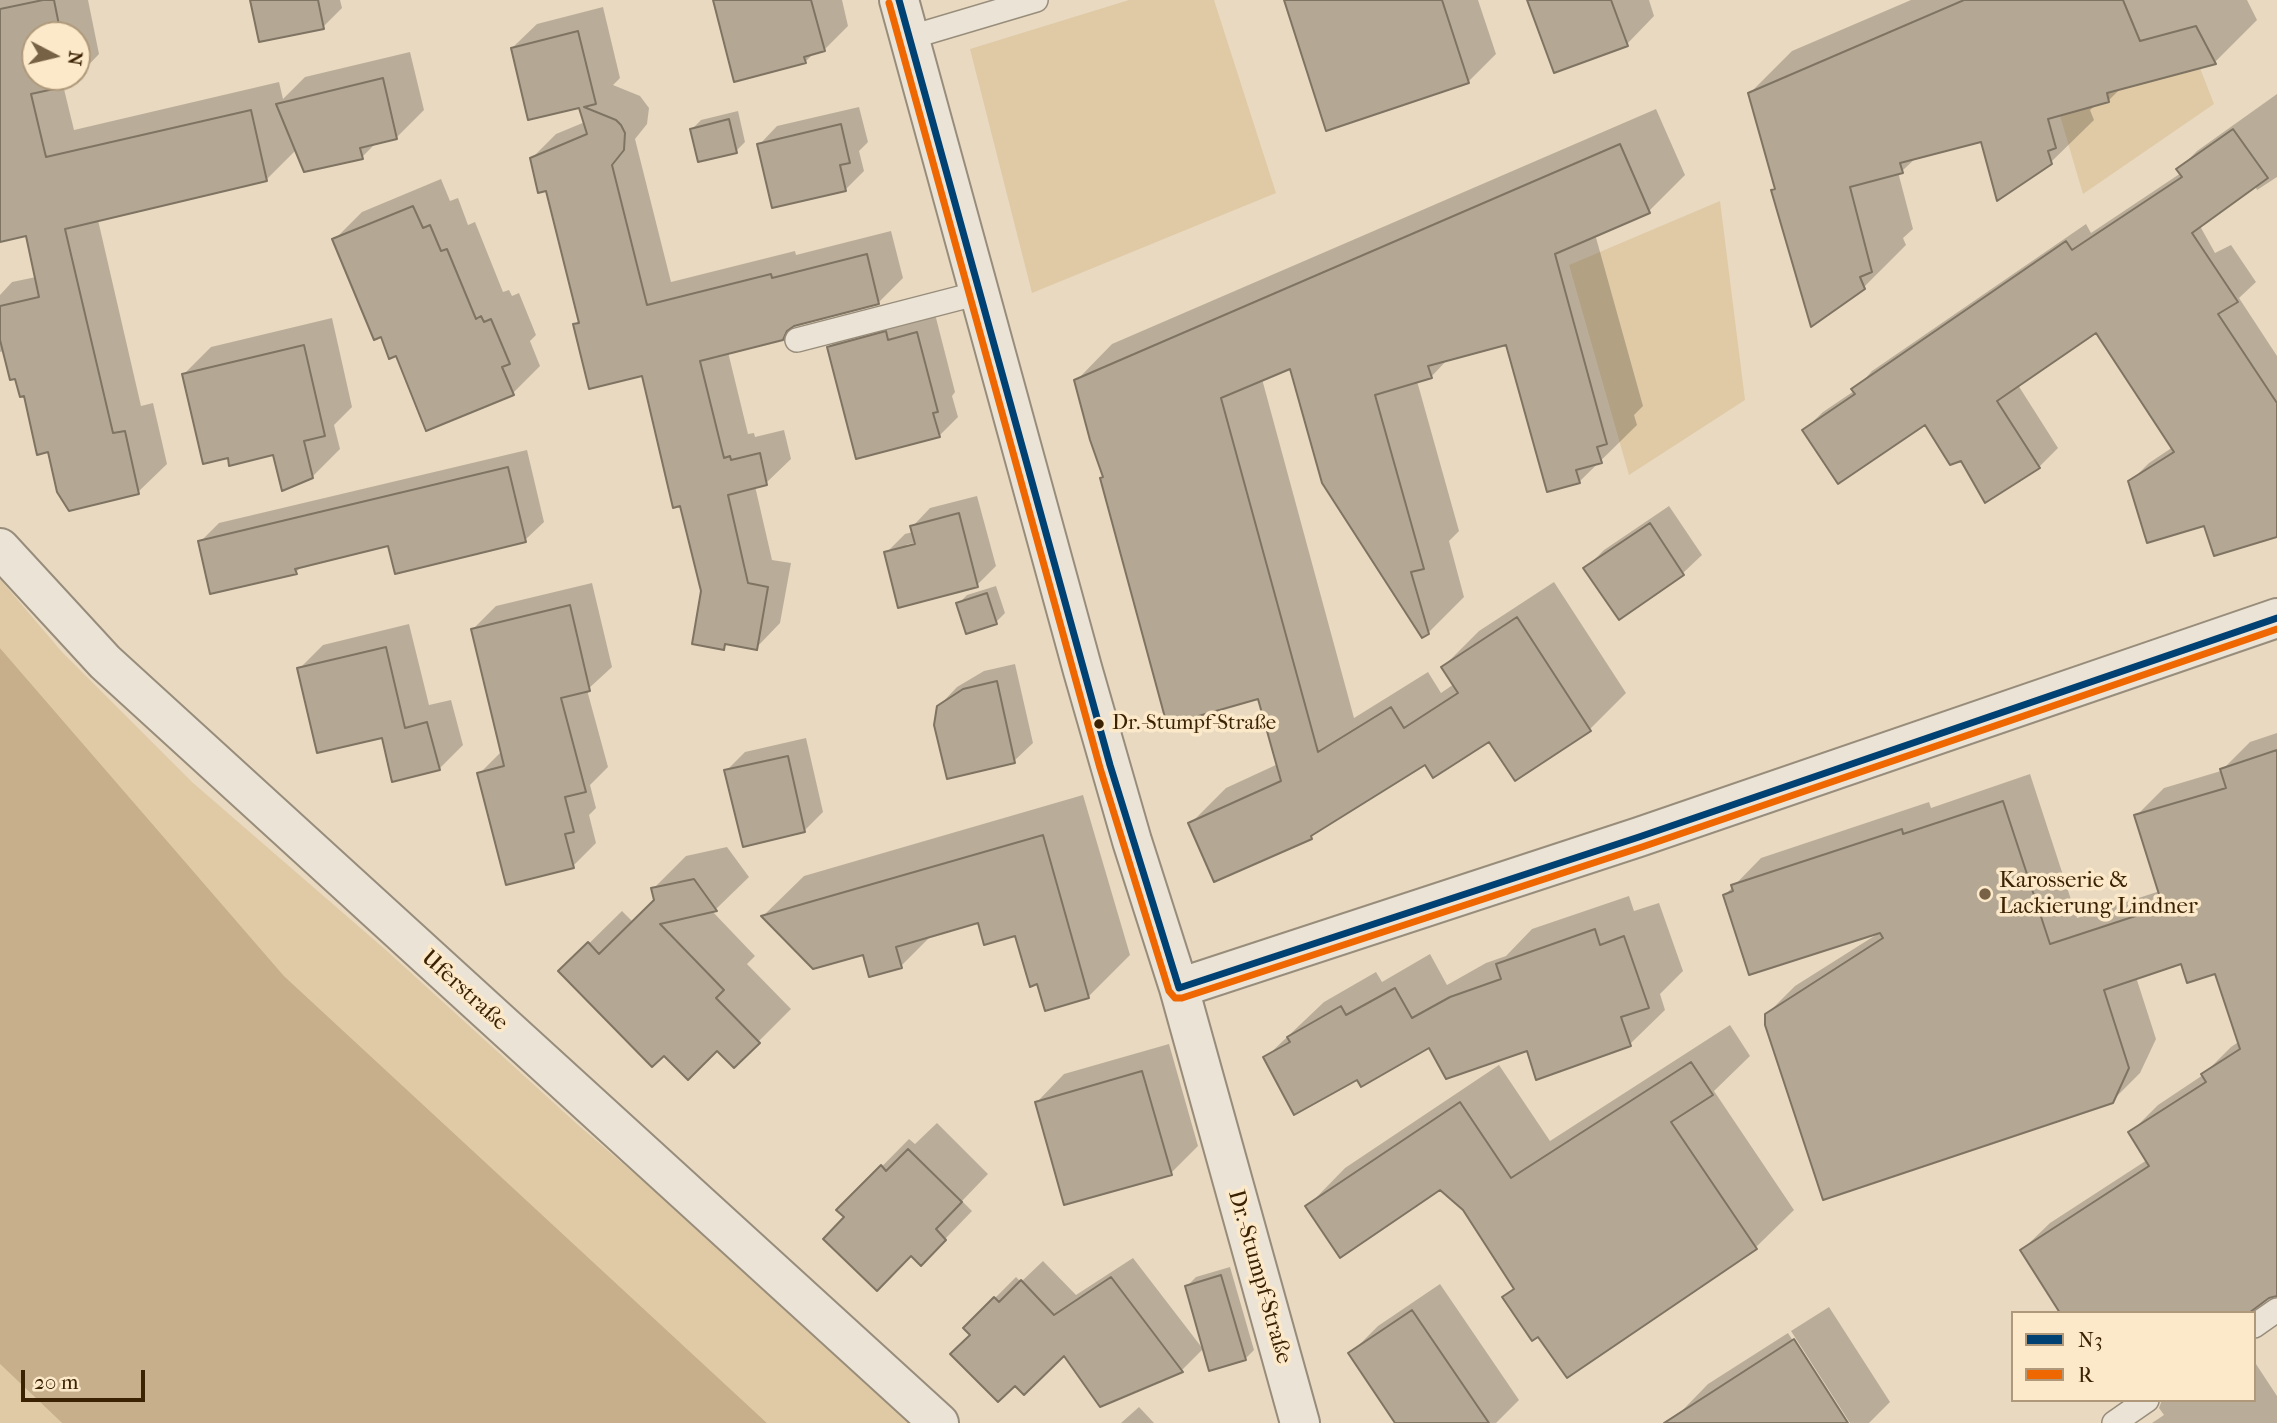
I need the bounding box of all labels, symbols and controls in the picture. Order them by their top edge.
north arrow [21,21,91,91]
text: N [63,50,87,67]
place label: Dr.-Stumpf-Straße [1112,711,1276,737]
marker: Dr.-Stumpf-Straße [1092,717,1106,731]
place label: Karosserie & Lackierung Lindner [1999,867,2198,921]
marker: Karosserie & Lackierung Lindner [1977,886,1993,902]
street label: Uferstraße [415,945,513,1037]
street label: Dr.-Stumpf-Straße [1221,1187,1297,1367]
legend [2011,1311,2256,1402]
text: N3 [2078,1328,2103,1352]
scale bar [24,1356,149,1400]
text: R [2078,1363,2093,1387]
text: 20 m [34,1370,78,1394]

